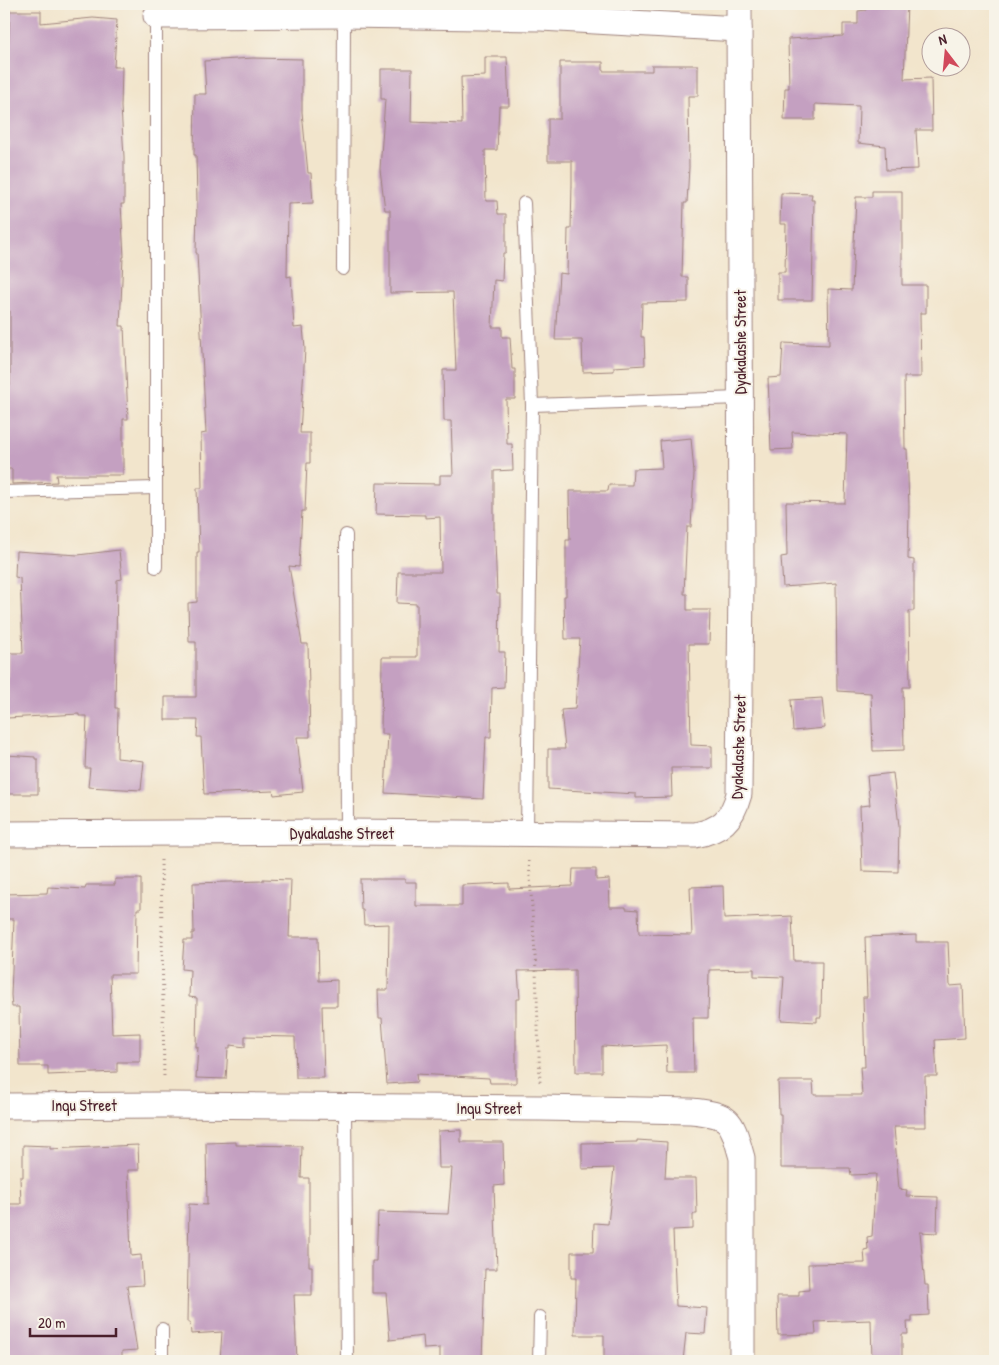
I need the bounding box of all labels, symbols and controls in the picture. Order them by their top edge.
north arrow [922,28,972,78]
text: N [936,29,949,49]
street label: Dyakalashe Street [729,289,751,394]
street label: Dyakalashe Street [725,694,751,799]
street label: Dyakalashe Street [290,822,395,844]
street label: Inqu Street [51,1094,117,1116]
street label: Inqu Street [456,1097,522,1119]
scale bar [30,1305,116,1337]
text: 20 m [38,1312,65,1333]

